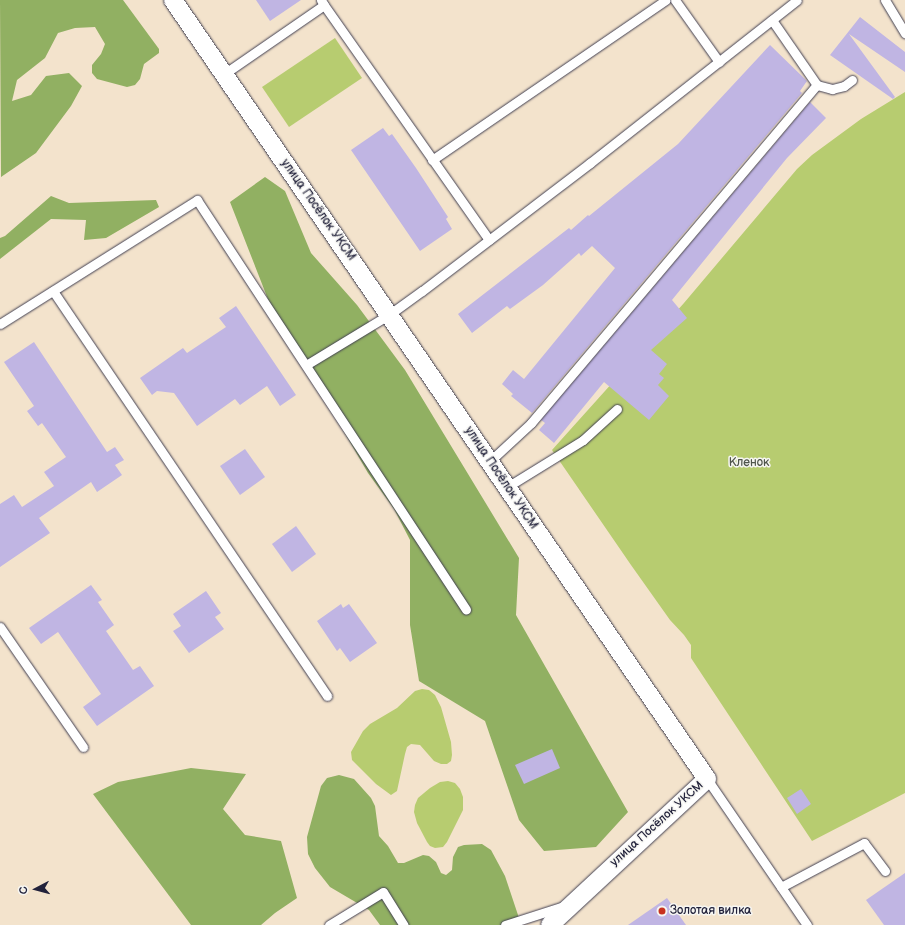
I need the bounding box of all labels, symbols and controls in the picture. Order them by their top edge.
street label: улица Посёлок УКСМ [278,157,358,263]
street label: улица Посёлок УКСМ [461,424,541,532]
park label: Кленок [729,456,769,470]
street label: улица Посёлок УКСМ [607,778,707,870]
north arrow [16,869,56,909]
text: С [17,886,30,895]
place label: Золотая вилка [670,904,751,918]
marker: Золотая вилка [657,906,667,916]

